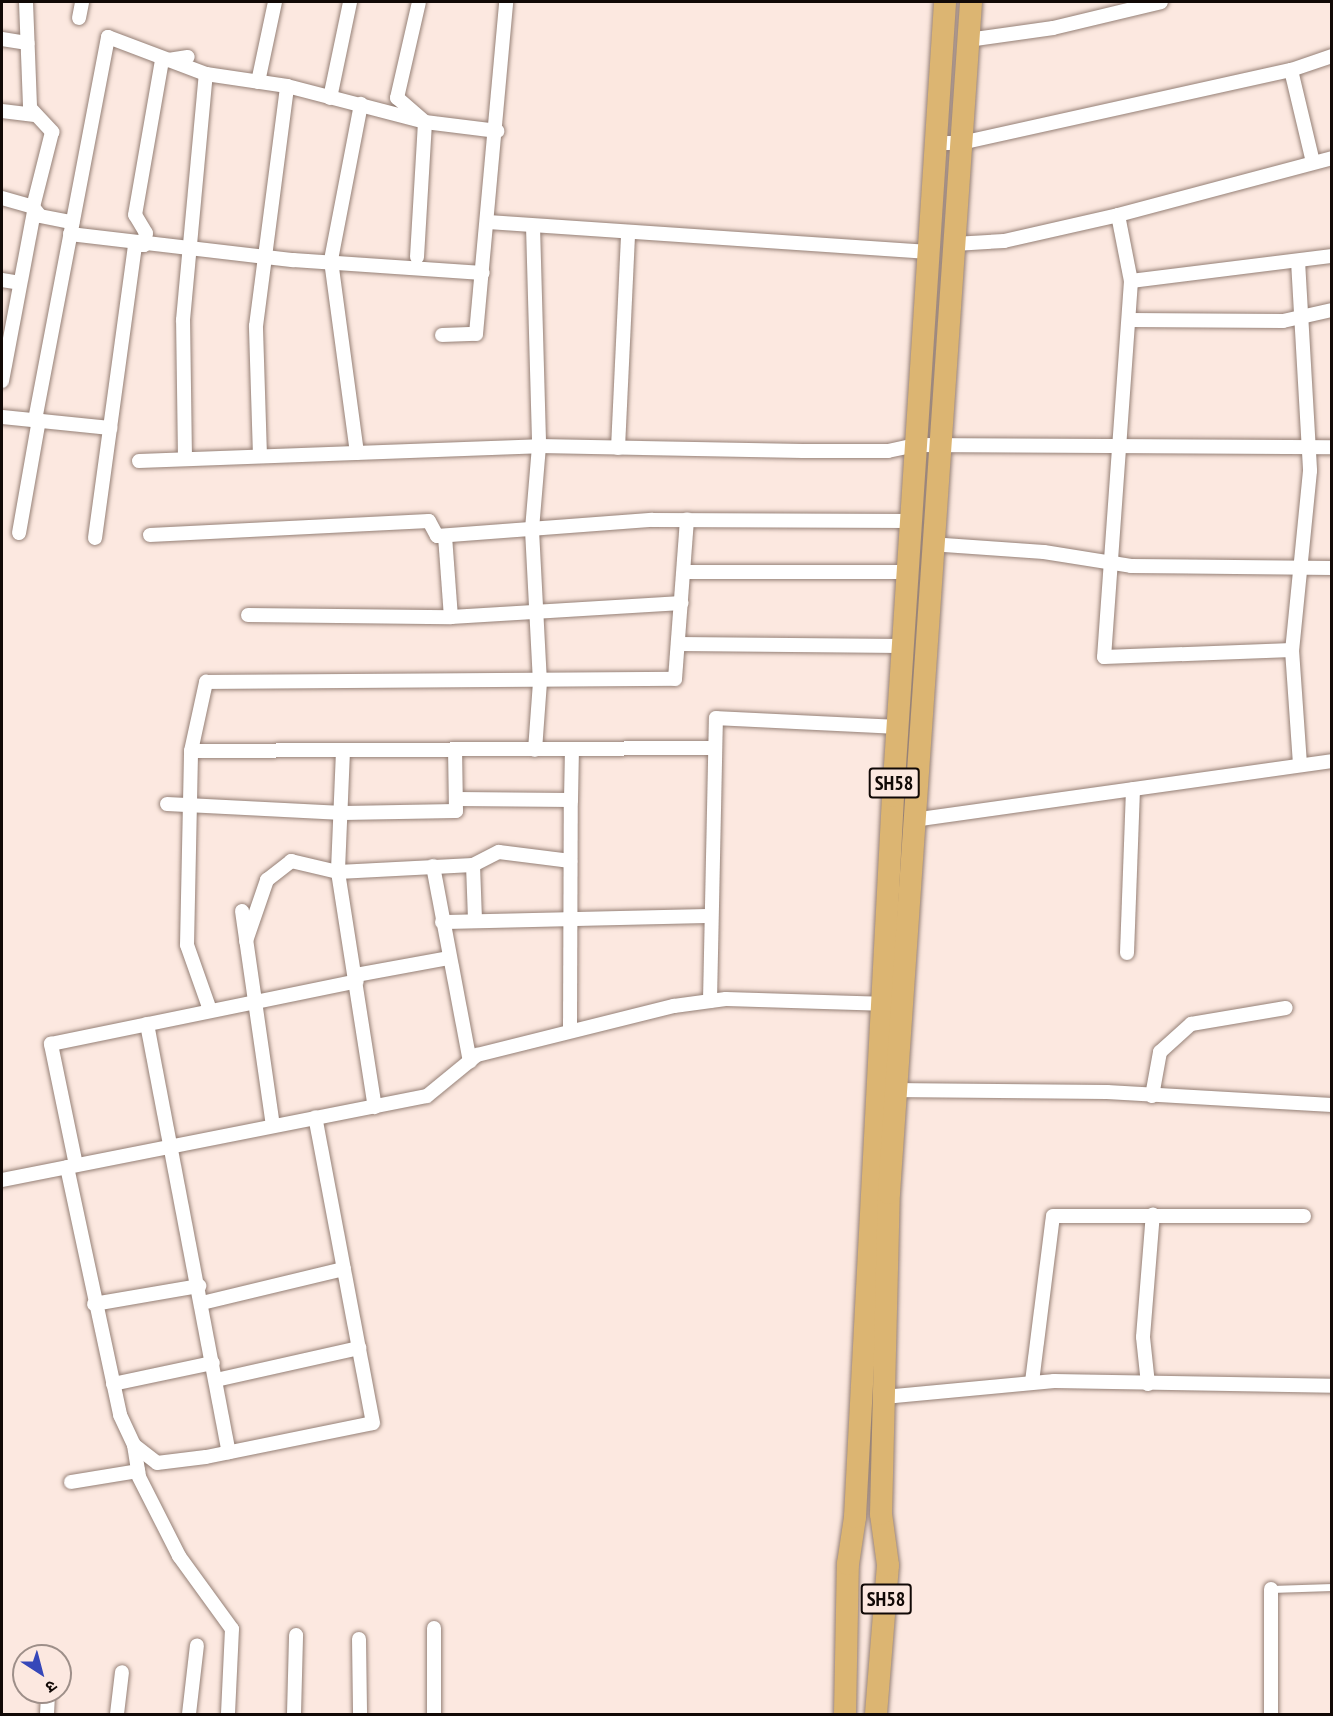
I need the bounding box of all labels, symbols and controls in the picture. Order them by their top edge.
road number: SH58 [868,766,920,800]
road number: SH58 [860,1582,912,1616]
north arrow [12,1644,72,1704]
text: उ [42,1676,61,1698]

